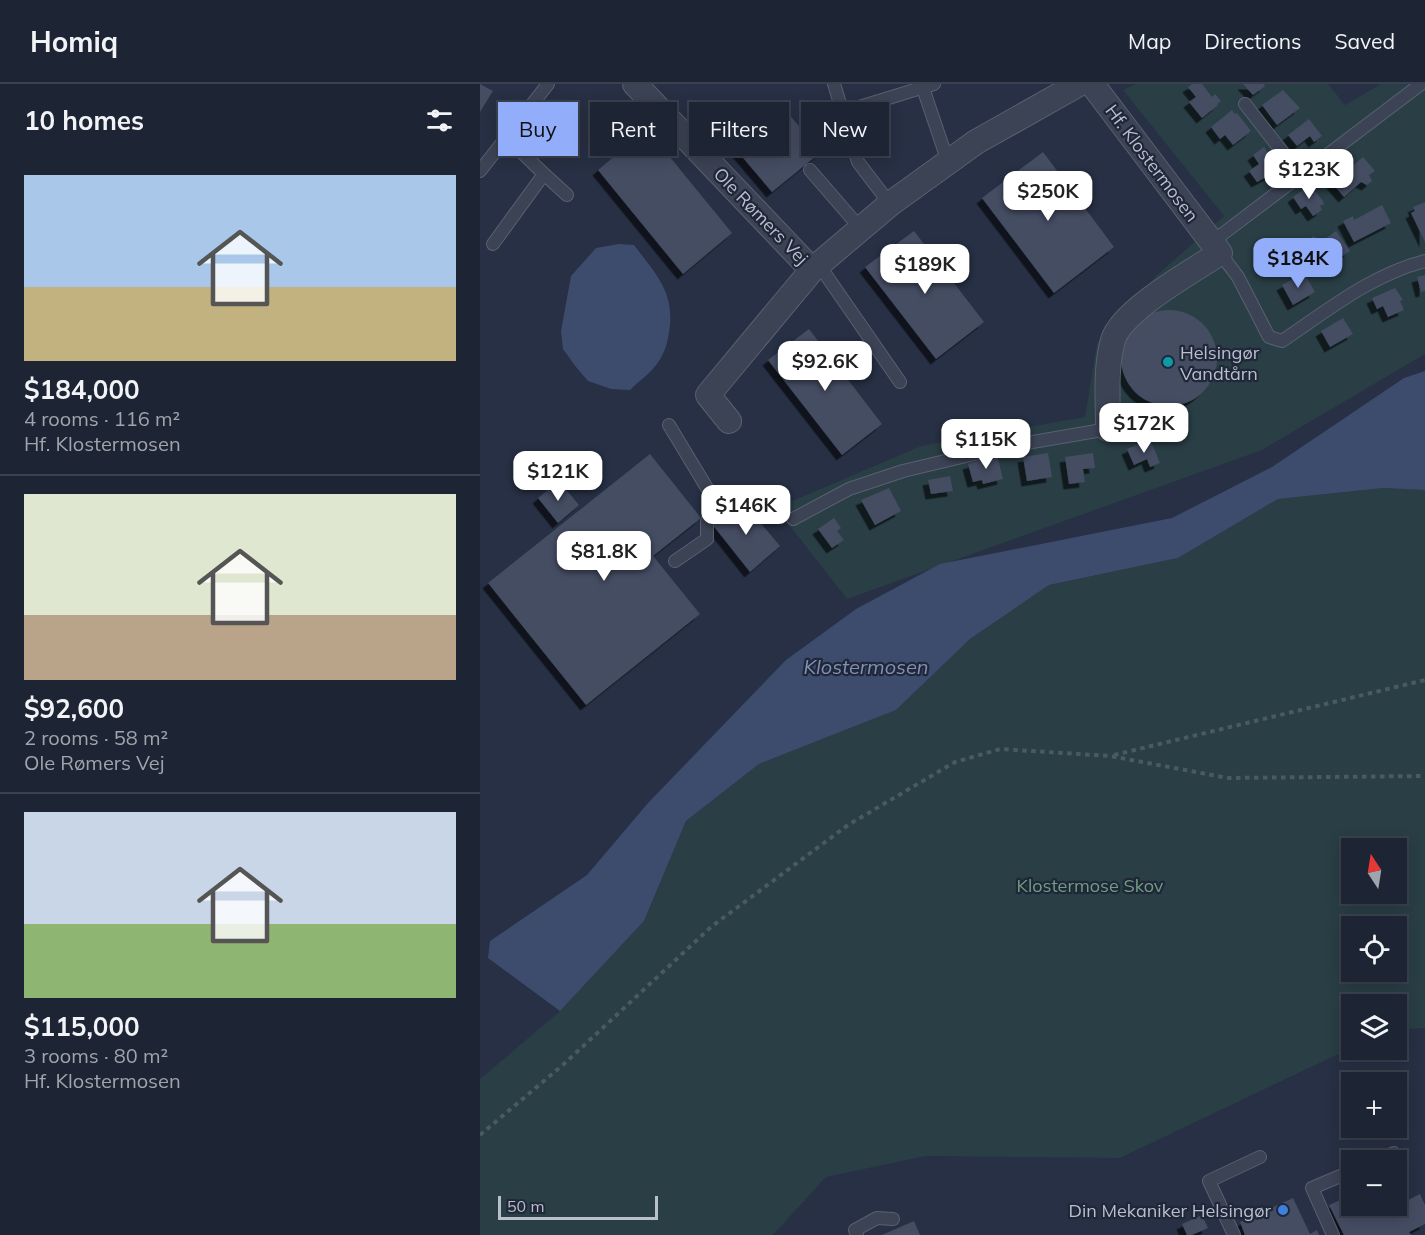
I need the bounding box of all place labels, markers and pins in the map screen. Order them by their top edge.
pin: $123K [1267,149,1351,200]
pin: $250K [1006,171,1090,222]
pin: $184K [1256,238,1340,289]
pin: $189K [883,244,967,295]
pin: $92.6K [776,341,874,392]
place label: Helsingør Vandtårn [1180,341,1260,385]
marker: Helsingør Vandtårn [1161,355,1175,369]
pin: $172K [1102,403,1186,454]
pin: $115K [944,419,1028,470]
pin: $121K [516,451,600,502]
pin: $146K [704,485,788,536]
pin: $81.8K [555,531,653,582]
place label: Din Mekaniker Helsingør [1069,1199,1271,1222]
marker: Din Mekaniker Helsingør [1276,1203,1290,1217]

